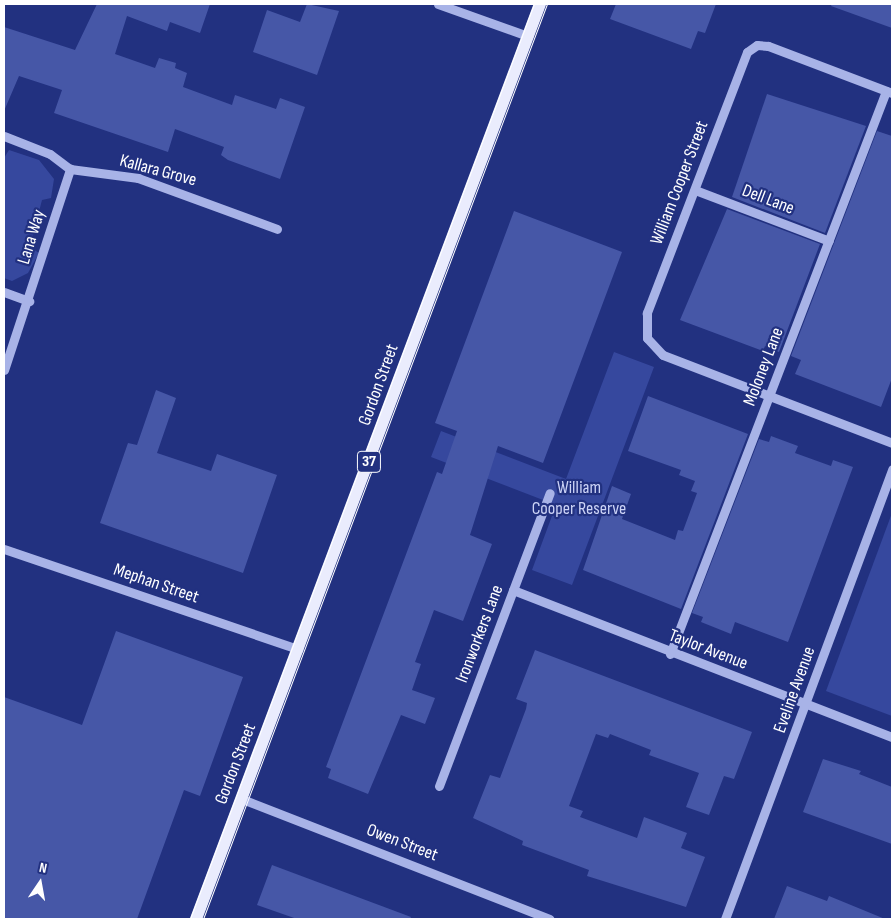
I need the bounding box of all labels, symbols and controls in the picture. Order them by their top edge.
street label: William Cooper Street [646,118,714,248]
street label: Kallara Grove [117,150,199,192]
street label: Dell Lane [739,180,797,220]
street label: Lana Way [13,207,51,267]
street label: Moloney Lane [739,325,789,409]
street label: Gordon Street [354,341,404,429]
road number: 37 [356,448,382,476]
park label: William Cooper Reserve [532,478,626,520]
street label: Mephan Street [111,559,201,609]
street label: Ironworkers Lane [451,582,509,686]
street label: Taylor Avenue [666,625,750,675]
street label: Eveline Avenue [769,644,821,736]
street label: Gordon Street [211,721,261,807]
street label: Owen Street [363,820,441,866]
north arrow [15,858,65,908]
text: N [38,859,49,877]

